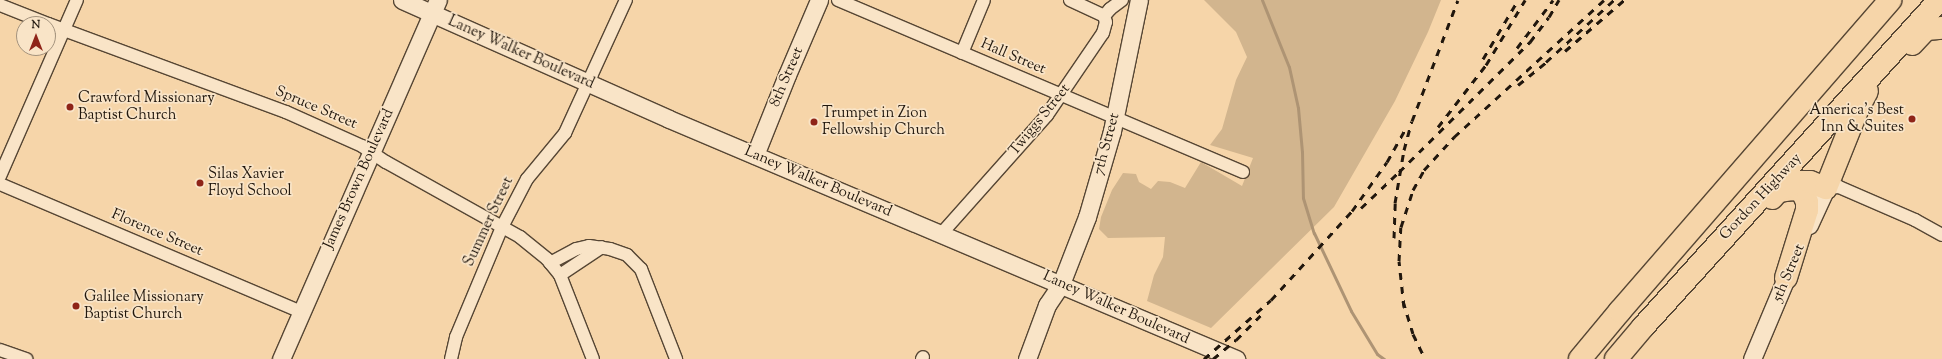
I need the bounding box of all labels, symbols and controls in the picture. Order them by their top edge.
street label: Laney Walker Boulevard [445,13,597,93]
north arrow [16,16,56,56]
text: N [32,17,40,33]
street label: Hall Street [978,35,1048,79]
street label: 8th Street [766,44,808,110]
street label: Twiggs Street [1006,81,1074,159]
street label: Spruce Street [272,83,360,133]
place label: Crawford Missionary Baptist Church [78,89,215,124]
place label: America's Best Inn & Suites [1809,101,1904,136]
marker: Crawford Missionary Baptist Church [65,102,75,112]
place label: Trumpet in Zion Fellowship Church [822,104,945,139]
street label: James Brown Boulevard [320,106,398,252]
street label: 7th Street [1090,111,1124,177]
marker: America's Best Inn & Suites [1907,114,1917,124]
marker: Trumpet in Zion Fellowship Church [809,117,819,127]
street label: Laney Walker Boulevard [741,143,895,221]
street label: Gordon Highway [1716,150,1806,244]
place label: Silas Xavier Floyd School [208,165,292,200]
street label: Summer Street [460,174,518,270]
marker: Silas Xavier Floyd School [195,178,205,188]
street label: Florence Street [109,206,205,260]
street label: 5th Street [1769,241,1809,305]
street label: Laney Walker Boulevard [1040,268,1192,348]
place label: Galilee Missionary Baptist Church [84,288,204,323]
marker: Galilee Missionary Baptist Church [71,301,81,311]

